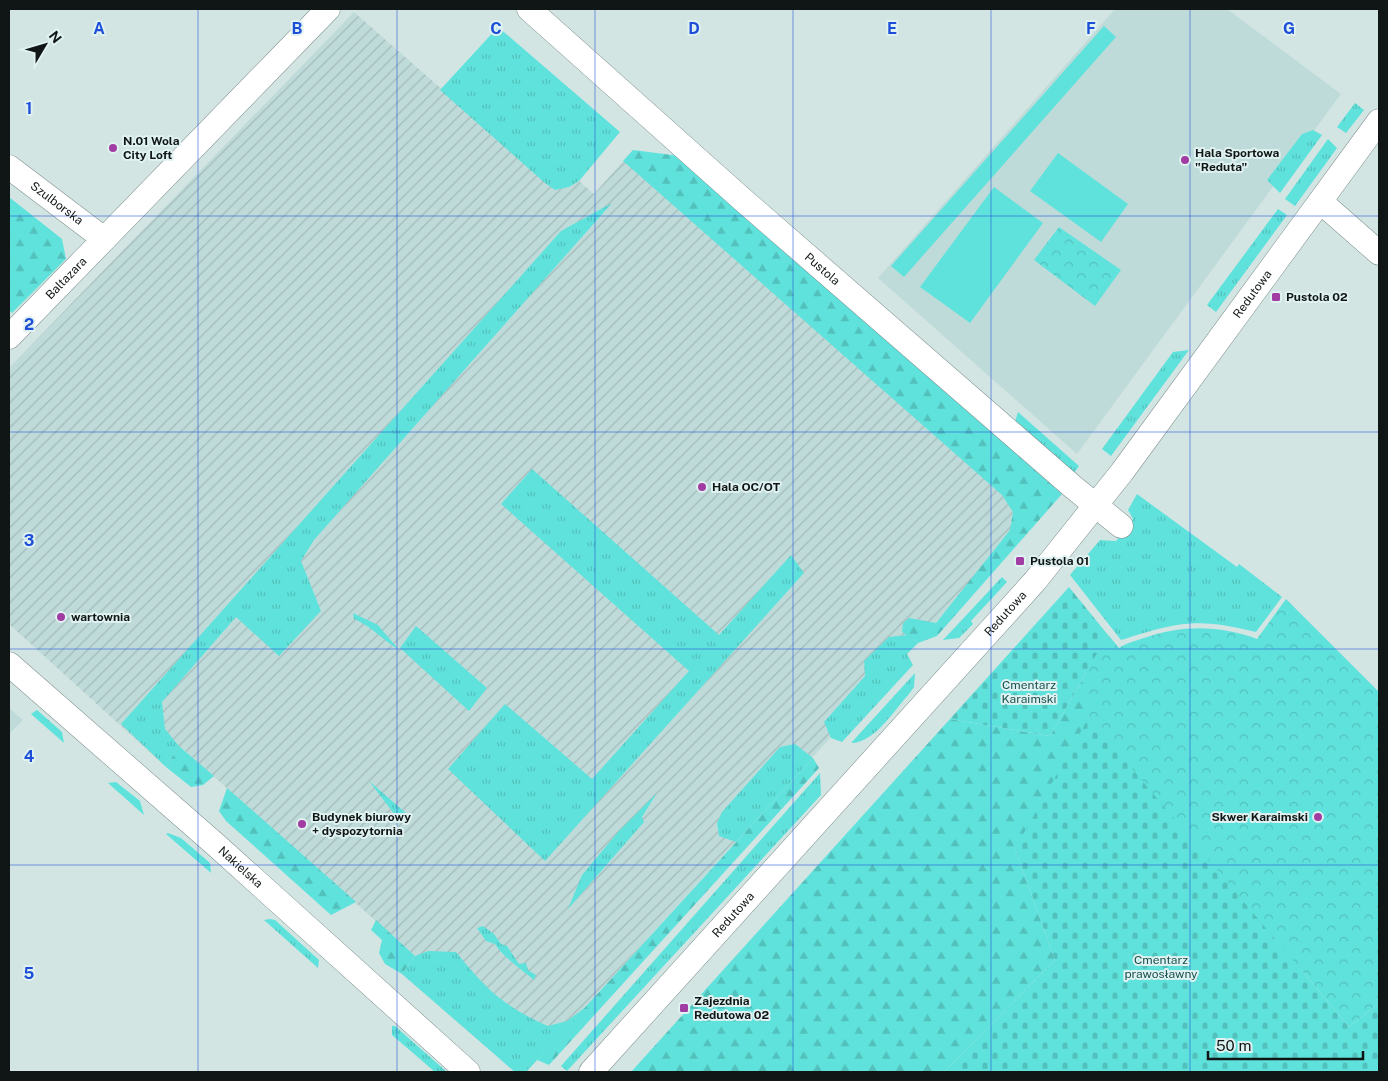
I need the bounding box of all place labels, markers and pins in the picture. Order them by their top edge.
place label: N.01 Wola City Loft [123,134,180,162]
marker: N.01 Wola City Loft [107,142,119,154]
place label: Hala Sportowa "Reduta" [1195,146,1280,174]
marker: Hala Sportowa "Reduta" [1179,154,1191,166]
place label: Pustola 02 [1286,290,1348,304]
marker: Pustola 02 [1270,291,1282,303]
place label: Hala OC/OT [712,480,781,494]
marker: Hala OC/OT [696,481,708,493]
place label: Pustola 01 [1030,554,1089,568]
marker: Pustola 01 [1014,555,1026,567]
place label: wartownia [71,610,130,624]
marker: wartownia [55,611,67,623]
place label: Budynek biurowy + dyspozytornia [312,810,411,838]
place label: Skwer Karaimski [1211,810,1308,824]
marker: Skwer Karaimski [1312,811,1324,823]
marker: Budynek biurowy + dyspozytornia [296,818,308,830]
place label: Zajezdnia Redutowa 02 [694,994,770,1022]
marker: Zajezdnia Redutowa 02 [678,1002,690,1014]

